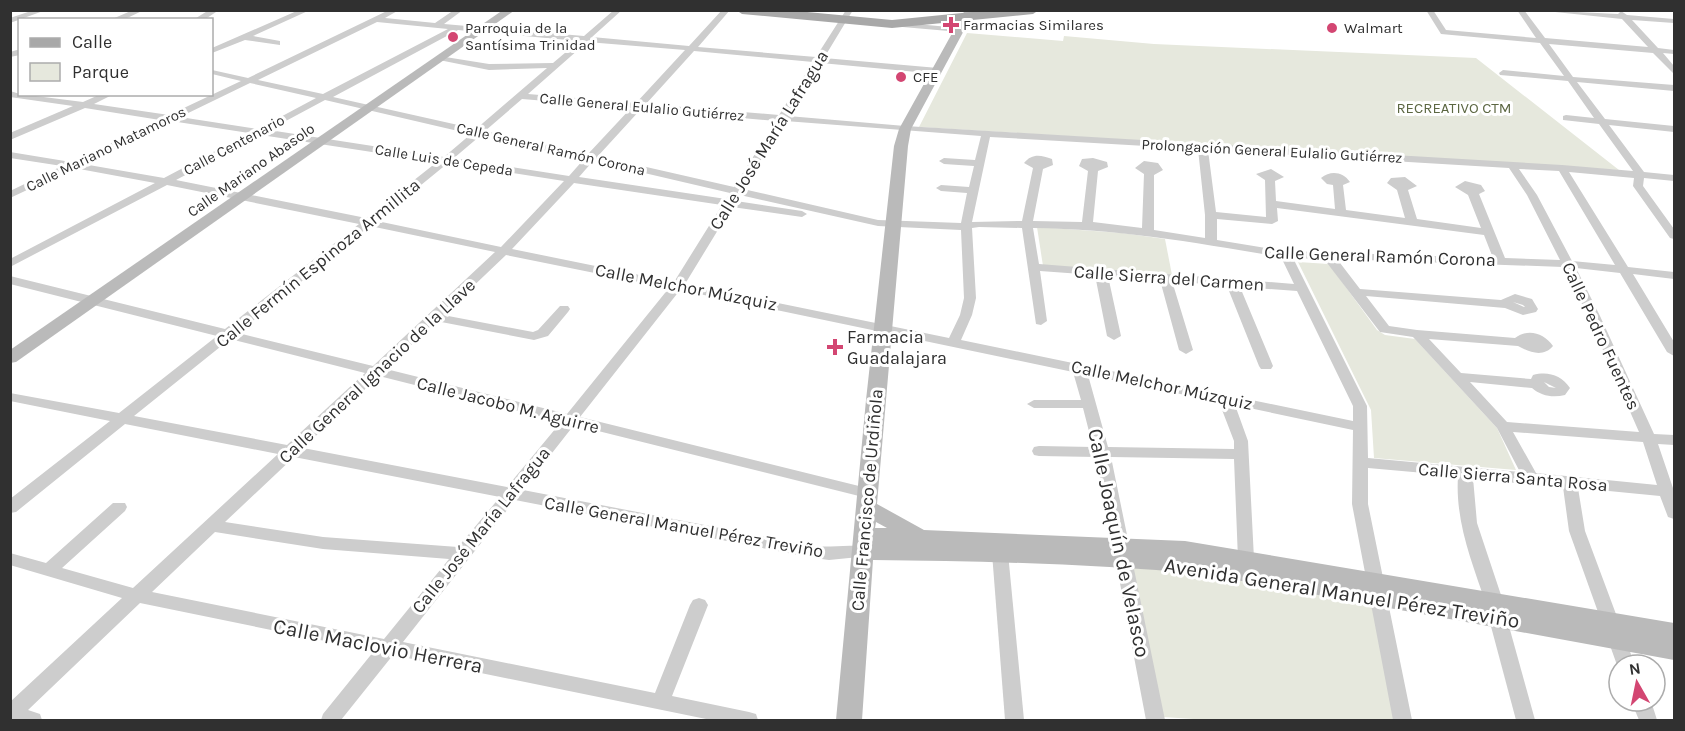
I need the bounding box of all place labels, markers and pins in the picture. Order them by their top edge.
place label: Farmacias Similares [963,16,1104,34]
marker: Farmacias Similares [944,18,958,32]
place label: Parroquia de la Santísima Trinidad [465,19,596,54]
place label: Walmart [1344,19,1403,37]
marker: Walmart [1325,21,1339,35]
marker: Parroquia de la Santísima Trinidad [446,30,460,44]
place label: CFE [913,68,939,86]
marker: CFE [894,70,908,84]
place label: Farmacia Guadalajara [847,326,947,369]
marker: Farmacia Guadalajara [828,340,842,354]

